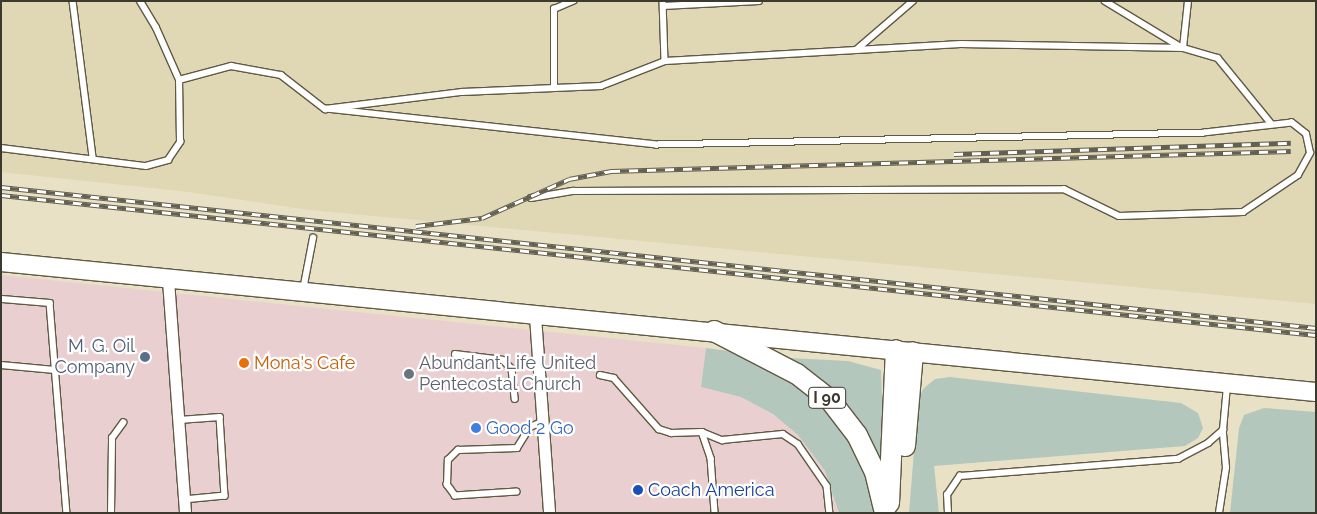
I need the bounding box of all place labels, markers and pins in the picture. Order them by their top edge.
place label: M. G. Oil Company [54,336,135,378]
marker: M. G. Oil Company [139,351,151,363]
place label: Mona's Cafe [254,352,355,374]
place label: Abundant Life United Pentecostal Church [419,353,596,396]
marker: Mona's Cafe [238,357,250,369]
marker: Abundant Life United Pentecostal Church [403,368,415,380]
place label: Good 2 Go [486,417,574,439]
marker: Good 2 Go [470,422,482,434]
place label: Coach America [648,479,775,501]
marker: Coach America [632,484,644,496]

